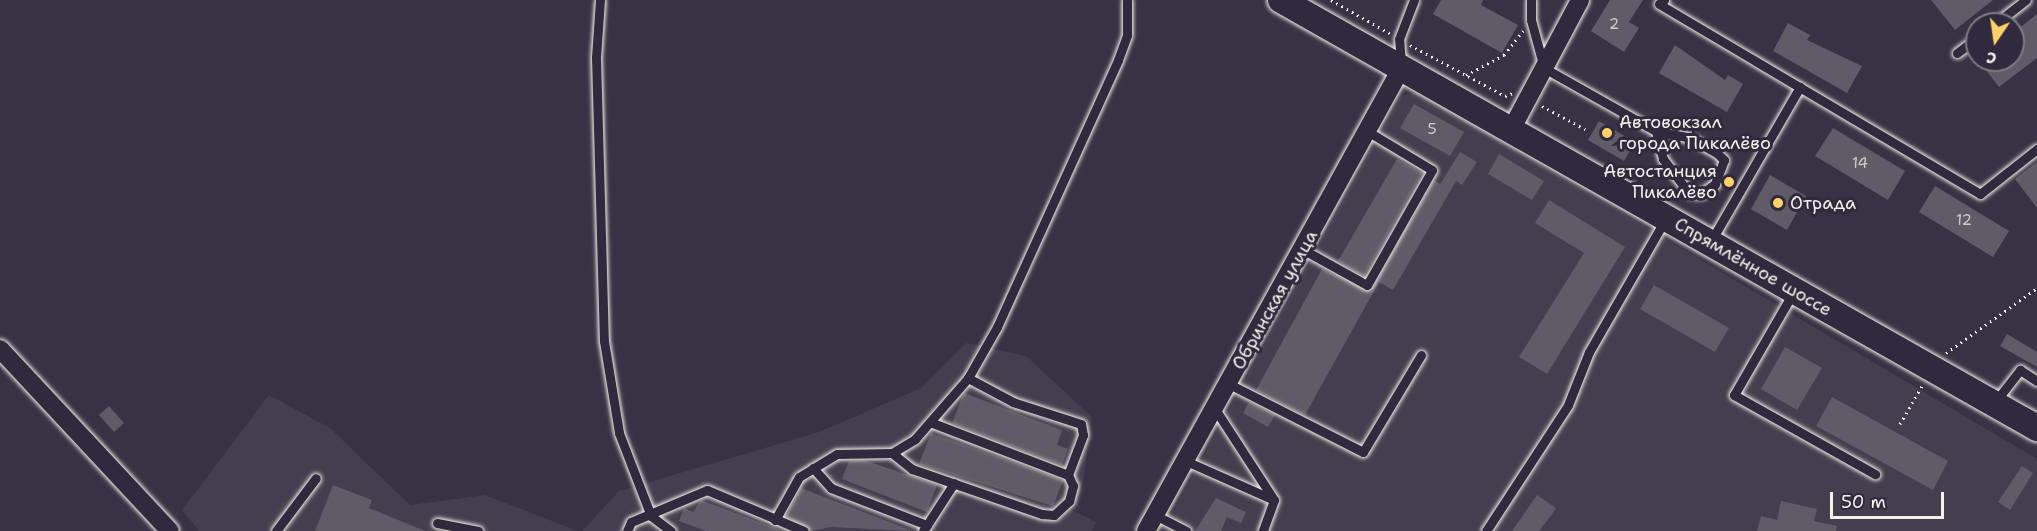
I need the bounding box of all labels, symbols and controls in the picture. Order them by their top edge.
north arrow [1965,12,2025,72]
house number: 2 [1609,16,1619,34]
text: С [1984,47,1998,69]
place label: Автовокзал города Пикалёво [1619,112,1771,154]
house number: 5 [1427,121,1437,139]
marker: Автовокзал города Пикалёво [1600,126,1614,140]
house number: 14 [1852,155,1868,173]
place label: Автостанция Пикалёво [1603,161,1717,204]
marker: Автостанция Пикалёво [1722,175,1736,189]
place label: Отрада [1790,192,1856,214]
marker: Отрада [1771,196,1785,210]
house number: 12 [1956,212,1972,230]
street label: Спрямлённое шоссе [1671,213,1835,321]
street label: Обринская улица [1228,227,1322,373]
scale bar [1833,480,1947,518]
text: 50 m [1841,490,1886,514]

